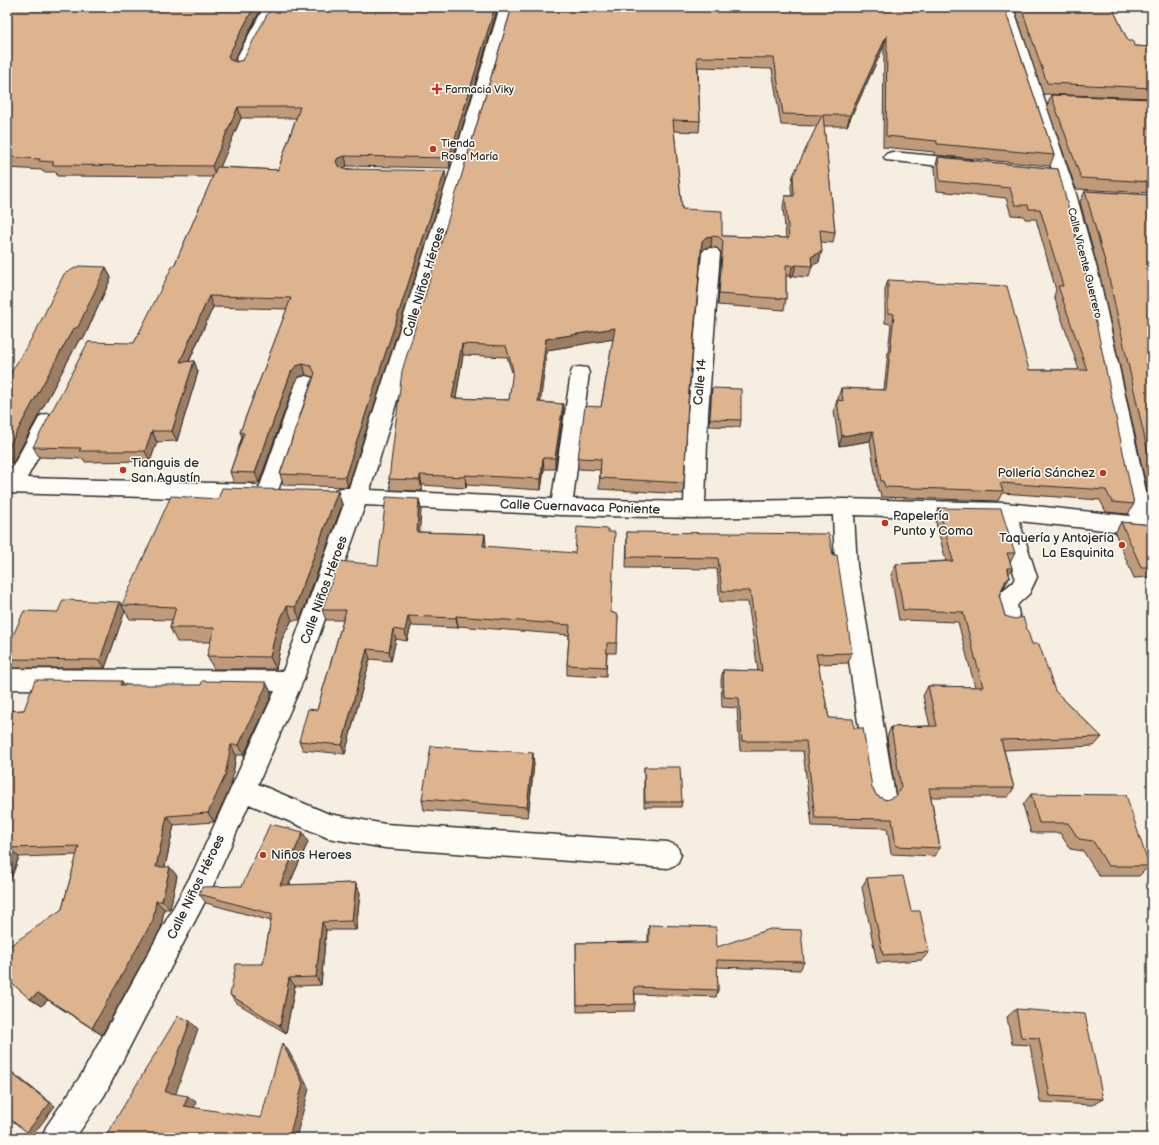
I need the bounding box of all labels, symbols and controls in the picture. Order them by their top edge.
place label: Farmacia Viky [445,83,514,96]
marker: Farmacia Viky [432,84,442,94]
place label: Tienda Rosa María [441,137,498,163]
marker: Tienda Rosa María [428,144,438,154]
street label: Calle Vicente Guerrero [1065,206,1105,320]
street label: Calle Niños Héroes [400,224,449,339]
street label: Calle 14 [690,358,710,406]
place label: Tianguis de San Agustín [131,455,200,486]
marker: Tianguis de San Agustín [118,465,128,475]
place label: Pollería Sánchez [998,465,1096,481]
marker: Pollería Sánchez [1098,468,1108,478]
street label: Calle Cuernavaca Poniente [500,496,661,518]
place label: Papelería Punto y Coma [893,508,973,539]
marker: Papelería Punto y Coma [880,518,890,528]
place label: Taquería y Antojería La Esquinita [999,530,1114,561]
street label: Calle Niños Héroes [297,533,351,646]
marker: Taquería y Antojería La Esquinita [1117,540,1127,550]
street label: Calle Niños Héroes [164,832,228,942]
place label: Niños Heroes [271,847,352,863]
marker: Niños Heroes [258,850,268,860]

